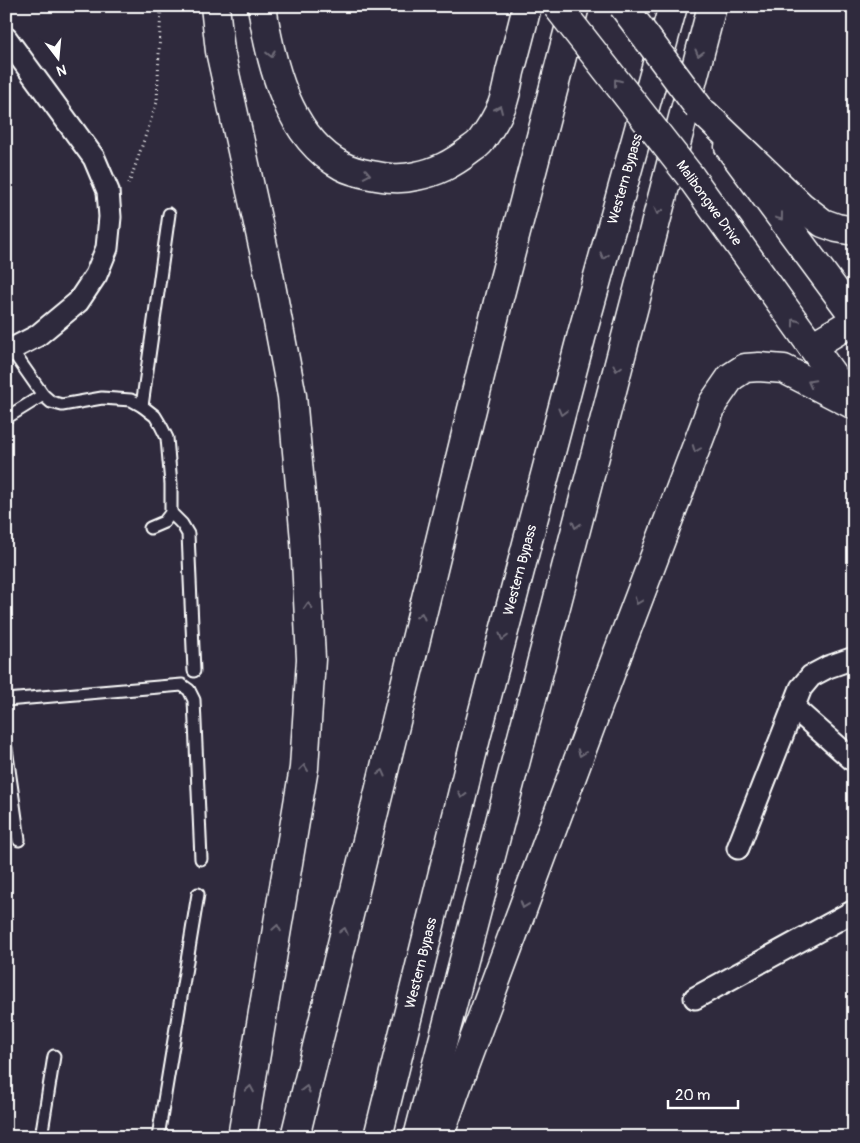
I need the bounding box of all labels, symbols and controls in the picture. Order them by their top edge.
north arrow [32,32,82,82]
one-way arrow [694,49,705,58]
one-way arrow [265,50,276,59]
text: N [55,61,68,79]
one-way arrow [614,79,622,88]
one-way arrow [493,105,504,114]
street label: Western Bypass [604,131,646,226]
street label: Malibongwe Drive [672,157,746,249]
one-way arrow [362,168,371,179]
one-way arrow [653,206,664,215]
one-way arrow [775,211,783,220]
one-way arrow [599,251,610,260]
one-way arrow [792,318,801,328]
one-way arrow [612,363,623,372]
one-way arrow [807,379,816,389]
one-way arrow [557,408,567,416]
one-way arrow [691,444,702,453]
one-way arrow [572,521,582,529]
street label: Western Bypass [500,522,540,617]
one-way arrow [634,596,644,604]
one-way arrow [303,602,314,610]
one-way arrow [415,611,426,620]
one-way arrow [498,633,509,642]
one-way arrow [577,748,587,757]
one-way arrow [298,764,309,772]
one-way arrow [377,770,387,778]
one-way arrow [457,790,468,799]
one-way arrow [520,900,530,909]
street label: Western Bypass [401,915,441,1010]
one-way arrow [271,924,281,933]
one-way arrow [338,927,349,936]
scale bar [668,1078,738,1110]
one-way arrow [244,1084,254,1093]
one-way arrow [300,1085,311,1094]
text: 20 m [675,1086,710,1105]

